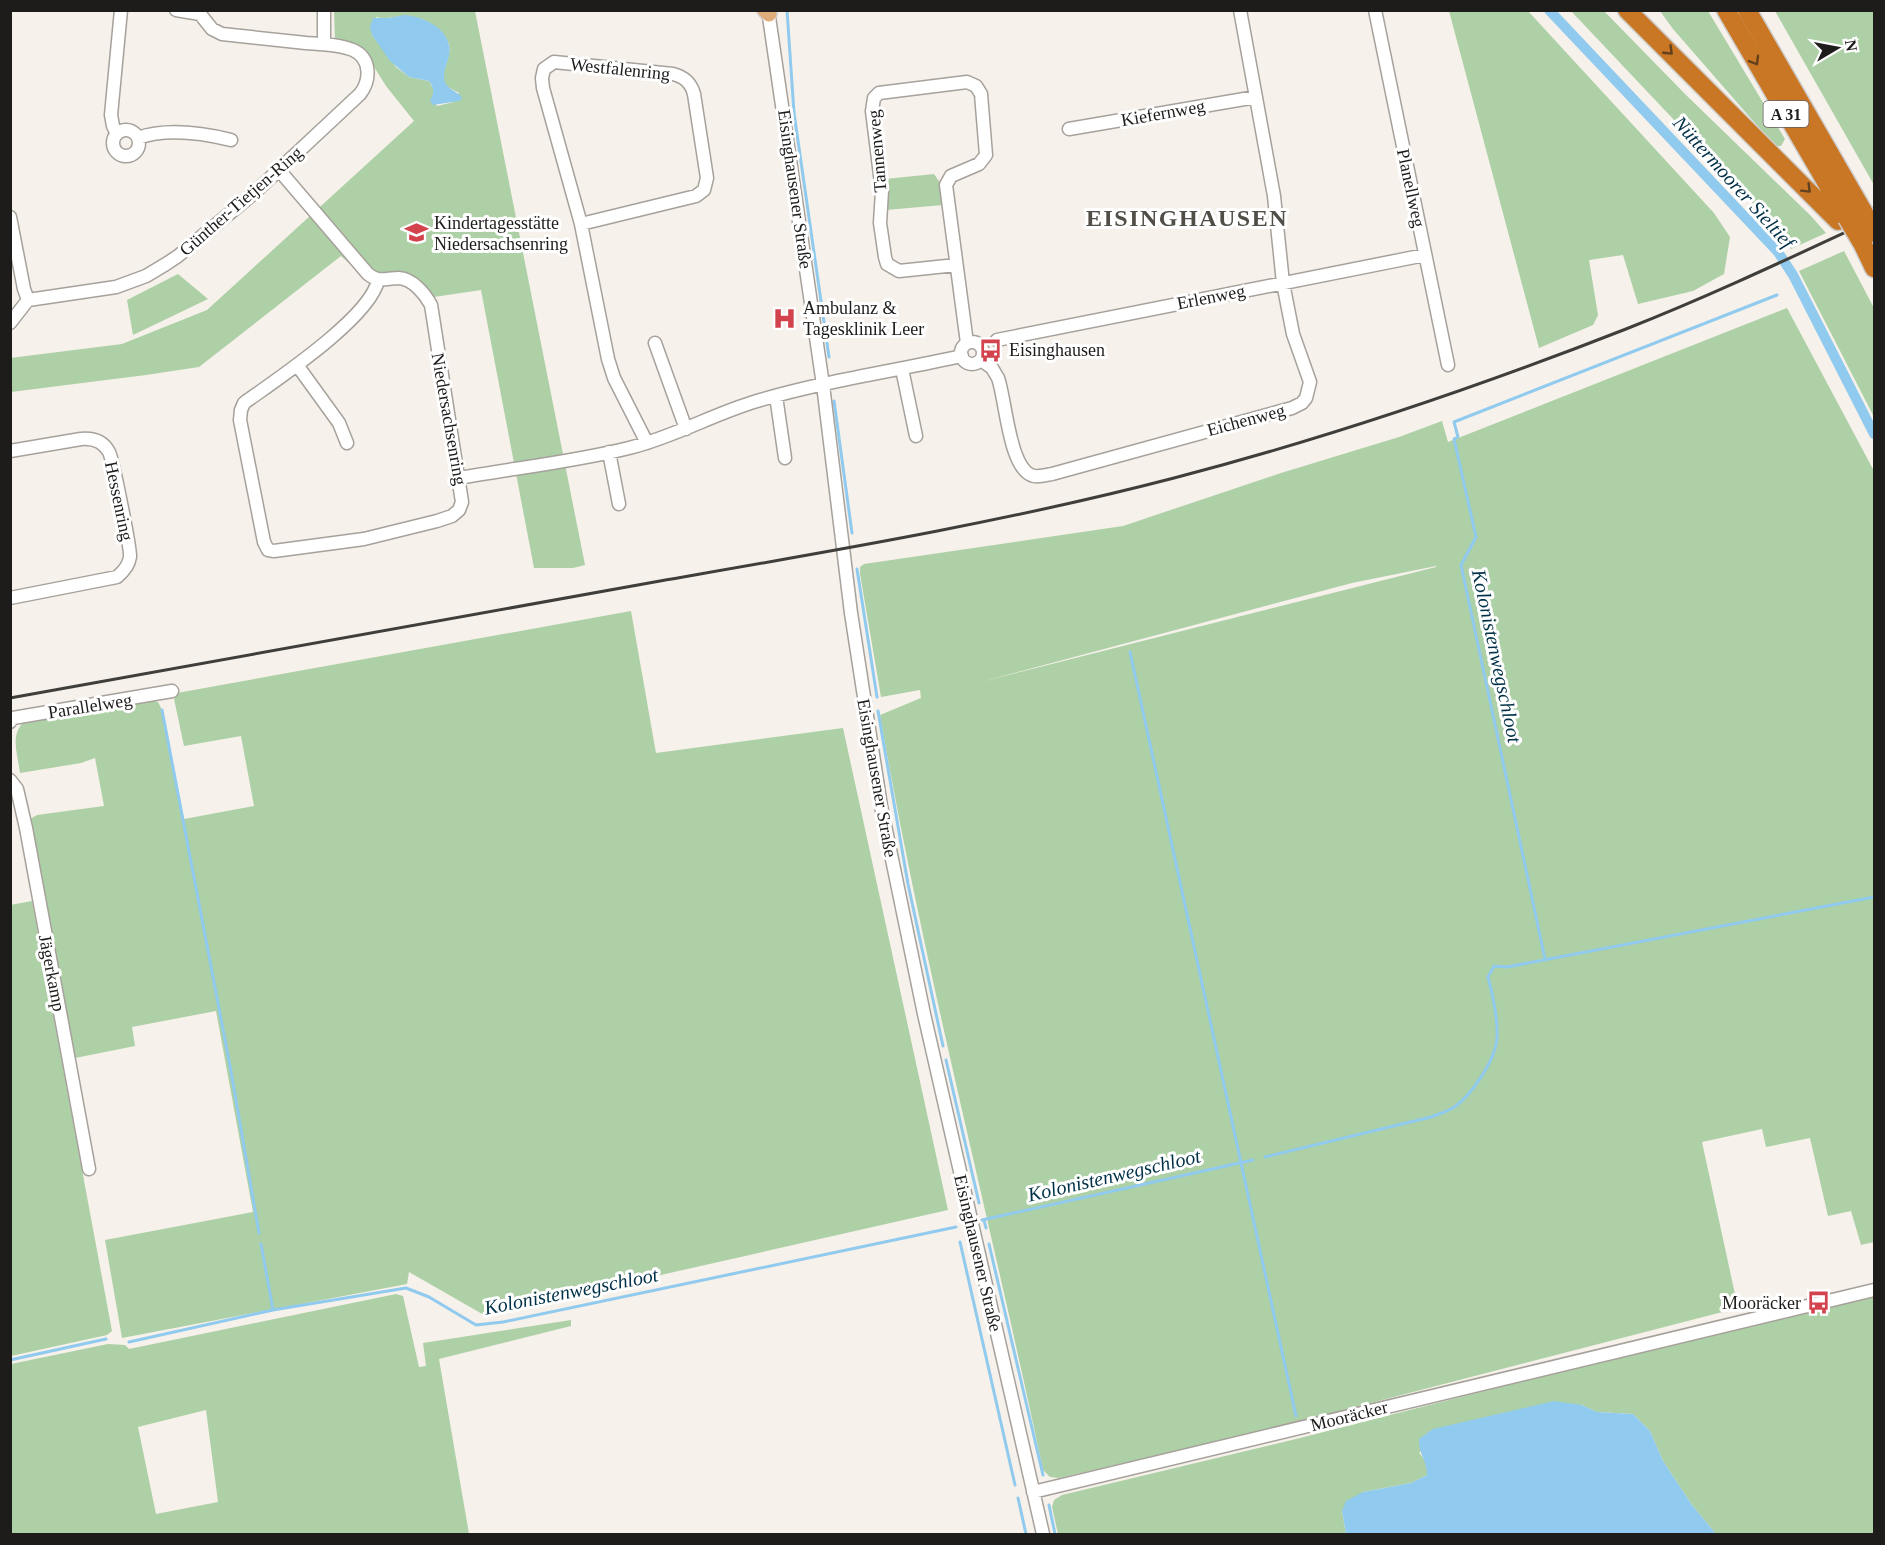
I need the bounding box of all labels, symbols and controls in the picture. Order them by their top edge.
north arrow [1807,18,1867,78]
text: N [1842,38,1861,53]
one-way arrow [1663,44,1673,55]
street label: Westfalenring [569,54,671,84]
one-way arrow [1748,55,1759,65]
street label: Kiefernweg [1119,96,1207,130]
road number: A 31 [1764,101,1808,127]
street label: Eisinghausener Straße [774,108,816,270]
street label: Tannenweg [863,109,891,193]
water label: Nüttermoorer Sieltief [1668,111,1801,255]
street label: Günther-Tietjen-Ring [176,142,306,260]
street label: Planellweg [1393,147,1429,229]
one-way arrow [1799,182,1810,193]
district label: EISINGHAUSEN [1086,205,1288,231]
place label: Kindertagesstätte Niedersachsenring [434,213,568,254]
school or university icon: Kindertagesstätte Niedersachsenring [403,220,429,246]
street label: Erlenweg [1175,281,1247,313]
place label: Ambulanz & Tagesklinik Leer [803,298,924,339]
hospital icon: Ambulanz & Tagesklinik Leer [772,305,798,331]
bus stop icon: Eisinghausen [978,337,1004,363]
place label: Eisinghausen [1009,340,1105,360]
street label: Niedersachsenring [428,351,470,487]
street label: Eichenweg [1205,400,1287,440]
street label: Hessenring [101,459,137,543]
water label: Kolonistenwegschloot [1467,566,1526,745]
street label: Parallelweg [46,689,134,723]
street label: Eisinghausener Straße [853,697,901,859]
street label: Jägerkamp [35,933,69,1013]
water label: Kolonistenwegschloot [1024,1144,1203,1207]
street label: Eisinghausener Straße [950,1173,1006,1333]
water label: Kolonistenwegschloot [481,1263,660,1320]
bus stop icon: Mooräcker [1806,1290,1832,1316]
place label: Mooräcker [1722,1293,1801,1313]
street label: Mooräcker [1308,1397,1390,1435]

